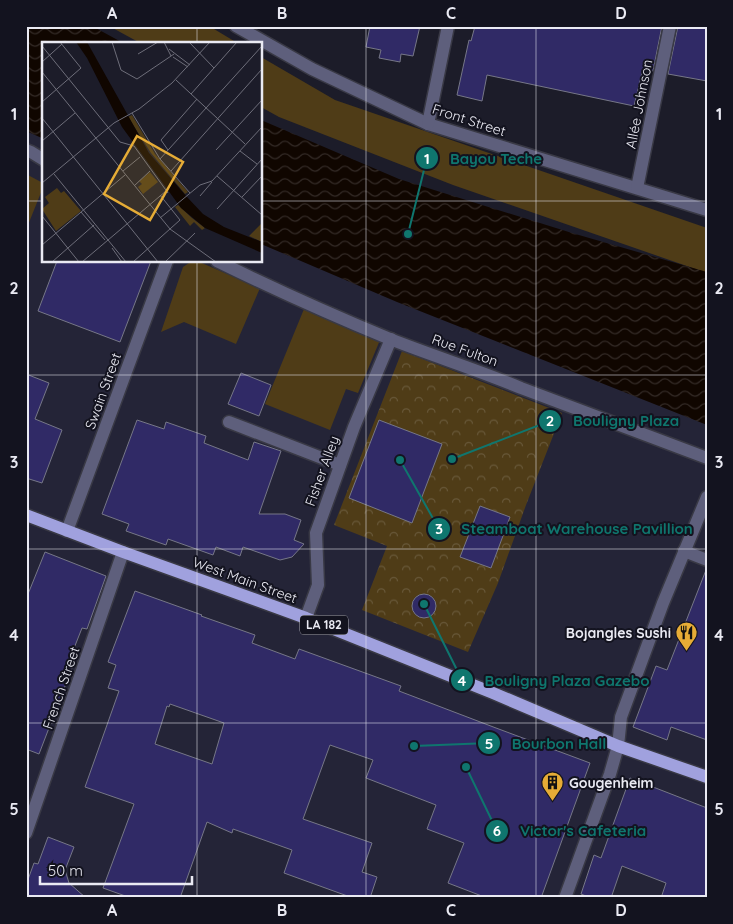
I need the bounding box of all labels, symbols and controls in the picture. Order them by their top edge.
text: A [107,3,118,23]
text: B [277,3,287,23]
text: C [446,3,456,23]
text: D [615,3,627,23]
inset map [42,42,262,262]
street label: Allée Johnson [622,58,656,150]
street label: Front Street [430,100,508,140]
text: 1 [11,104,17,124]
text: 1 [716,104,722,124]
callout: Bayou Teche [415,143,552,173]
text: 1 [424,149,430,168]
text: Bayou Teche [450,149,542,168]
text: 2 [9,278,19,298]
text: 2 [714,278,724,298]
street label: Rue Fulton [429,330,501,370]
street label: Swain Street [81,350,125,432]
callout: Bouligny Plaza [538,406,689,436]
text: 2 [546,411,554,430]
text: Bouligny Plaza [573,411,679,430]
street label: Fisher Alley [301,433,343,509]
text: 3 [10,452,18,472]
text: 3 [715,452,723,472]
callout: Steamboat Warehouse Pavillion [426,514,703,544]
text: 3 [435,519,443,538]
text: Steamboat Warehouse Pavillion [461,519,693,538]
street label: West Main Street [190,553,300,607]
road number: LA 182 [300,616,348,634]
restaurant icon: Bojangles Sushi [675,621,699,652]
place label: Bojangles Sushi [566,624,671,642]
text: 4 [9,625,19,645]
text: 4 [714,625,724,645]
street label: French Street [38,644,84,732]
callout: Bouligny Plaza Gazebo [450,665,660,695]
text: 4 [458,671,467,690]
text: Bouligny Plaza Gazebo [484,671,650,690]
callout: Bourbon Hall [477,728,617,758]
text: 5 [485,734,493,753]
text: Bourbon Hall [512,734,606,753]
building icon: Gougenheim [541,771,565,802]
place label: Gougenheim [569,774,654,792]
text: 5 [9,799,19,819]
text: 5 [714,799,724,819]
callout: Victor's Cafeteria [485,816,656,846]
text: 6 [493,821,501,840]
text: Victor's Cafeteria [520,821,646,840]
scale bar [40,854,192,886]
text: 50 m [48,861,83,880]
text: A [107,900,118,920]
text: B [277,900,287,920]
text: C [446,900,456,920]
text: D [615,900,627,920]

